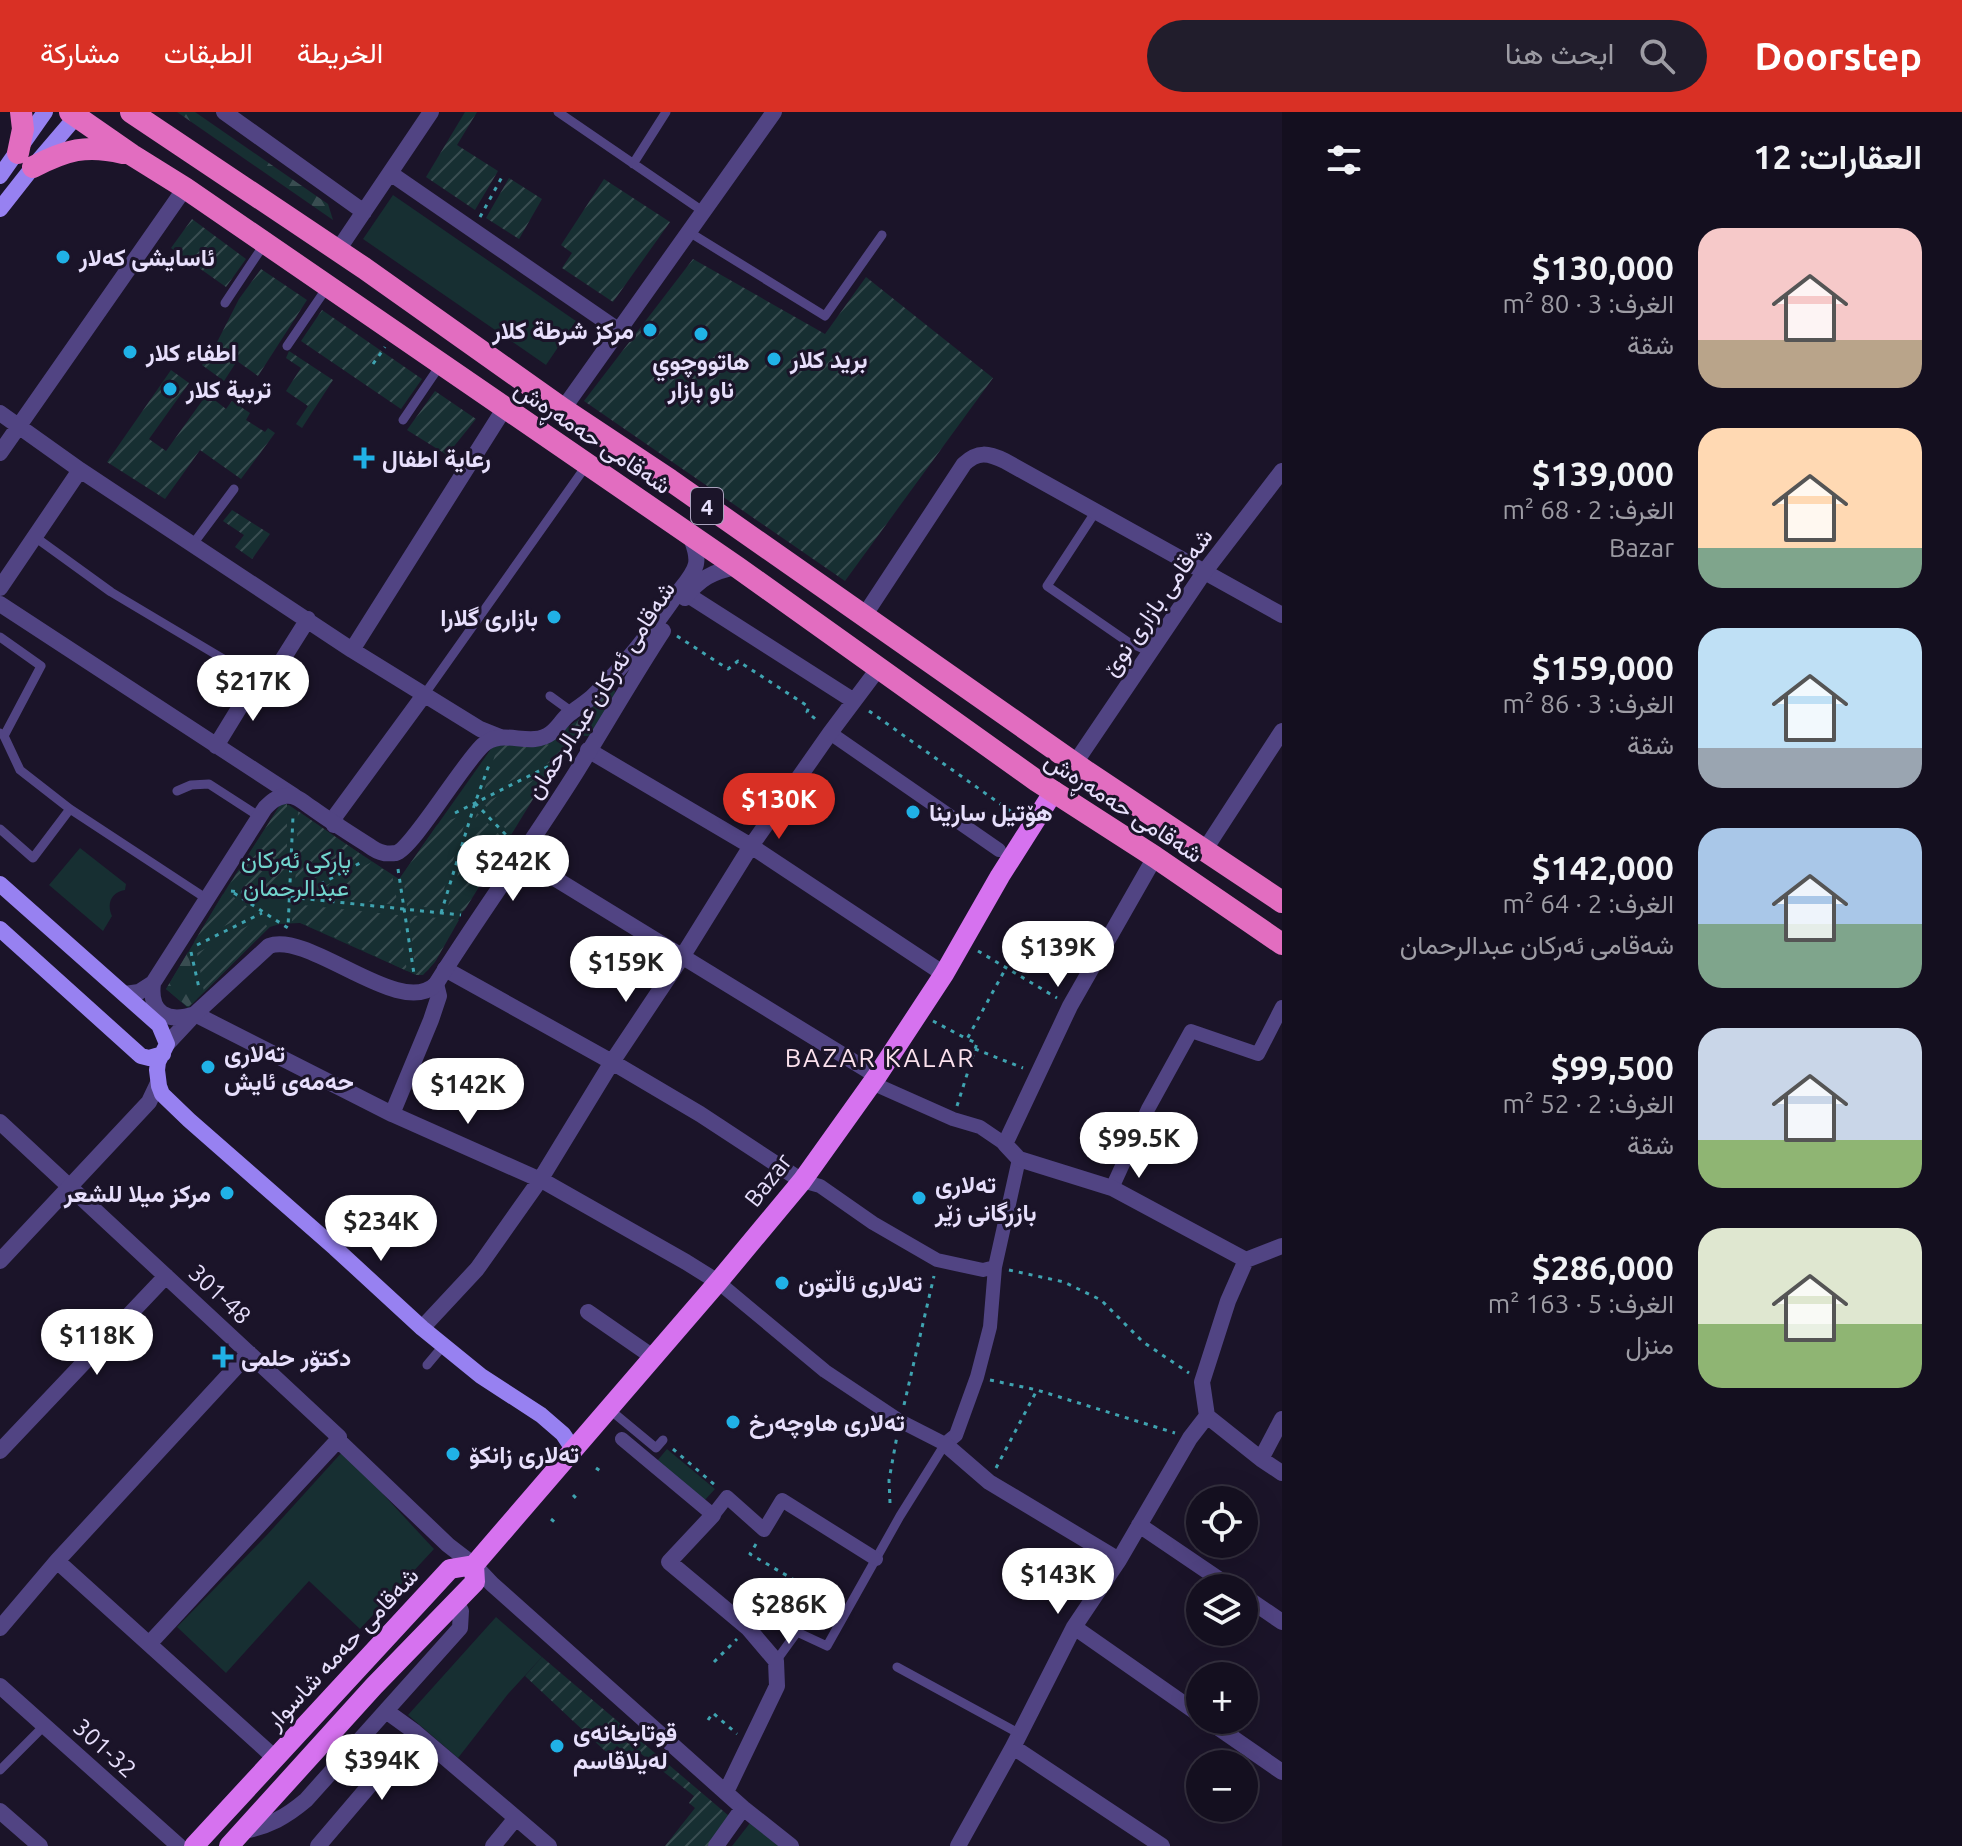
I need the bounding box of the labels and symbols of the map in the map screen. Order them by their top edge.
place label: ئاسایشی کەلار [78,244,215,273]
marker: ئاسایشی کەلار [54,248,72,266]
place label: مركز شرطة كلار [491,317,634,346]
marker: مركز شرطة كلار [641,321,659,339]
marker: هاتووچوي ناو بازار [692,325,710,343]
place label: اطفاء كلار [145,339,237,368]
marker: اطفاء كلار [121,343,139,361]
place label: بريد كلار [789,346,868,375]
place label: هاتووچوي ناو بازار [652,348,750,405]
marker: بريد كلار [765,350,783,368]
street label: شەقامی حەمەڕەش [506,375,676,504]
place label: تربية كلار [185,376,271,405]
marker: تربية كلار [161,380,179,398]
place label: رعاية اطفال [382,445,491,474]
marker: رعاية اطفال [353,447,375,469]
road number: 4 [691,488,723,524]
street label: شەقامی بازاری نوێ [1096,523,1219,682]
street label: شەقامی ئەرکان عبدالرحمان [520,576,682,805]
place label: بازاری گلارا [440,604,538,633]
marker: بازاری گلارا [545,608,563,626]
pin: $217K [197,655,309,723]
street label: شەقامی حەمەڕەش [1037,746,1208,873]
pin: $130K [723,773,835,841]
place label: هۆتیل سارینا [929,799,1053,828]
marker: هۆتیل سارینا [904,803,922,821]
pin: $242K [457,835,569,903]
park label: پارکی ئەرکان عبدالرحمان [241,846,351,903]
pin: $139K [1002,921,1114,989]
pin: $159K [570,936,682,1004]
place label: تەلاری حەمەی ئایش [224,1040,354,1096]
district label: BAZAR KALAR [785,1043,975,1072]
marker: تەلاری حەمەی ئایش [199,1058,217,1076]
pin: $142K [412,1058,524,1126]
pin: $99.5K [1074,1112,1204,1180]
street label: Bazar [739,1148,797,1212]
place label: تەلاری بازرگانی زێر [934,1171,1037,1228]
place label: مركز ميلا للشعر [63,1180,211,1209]
marker: مركز ميلا للشعر [218,1184,236,1202]
marker: تەلاری بازرگانی زێر [910,1189,928,1207]
pin: $234K [325,1195,437,1263]
street label: 301-48 [184,1259,256,1329]
place label: تەلاری ئاڵتون [798,1270,922,1299]
marker: تەلاری ئاڵتون [773,1274,791,1292]
pin: $118K [41,1309,153,1377]
place label: دکتۆر حلمی [241,1344,351,1373]
marker: دکتۆر حلمی [212,1346,234,1368]
place label: تەلاری هاوچەرخ [749,1409,905,1439]
marker: تەلاری هاوچەرخ [724,1413,742,1431]
place label: تەلاری زانکۆ [469,1441,579,1470]
marker: تەلاری زانکۆ [444,1445,462,1463]
pin: $143K [1002,1548,1114,1616]
street label: شەقامی حەمە شاسوار [260,1562,425,1736]
pin: $286K [733,1578,845,1646]
street label: 301-32 [68,1713,142,1783]
place label: قوتابخانەی لەیلاقاسم [573,1719,677,1777]
pin: $394K [326,1734,438,1802]
marker: قوتابخانەی لەیلاقاسم [548,1737,566,1755]

